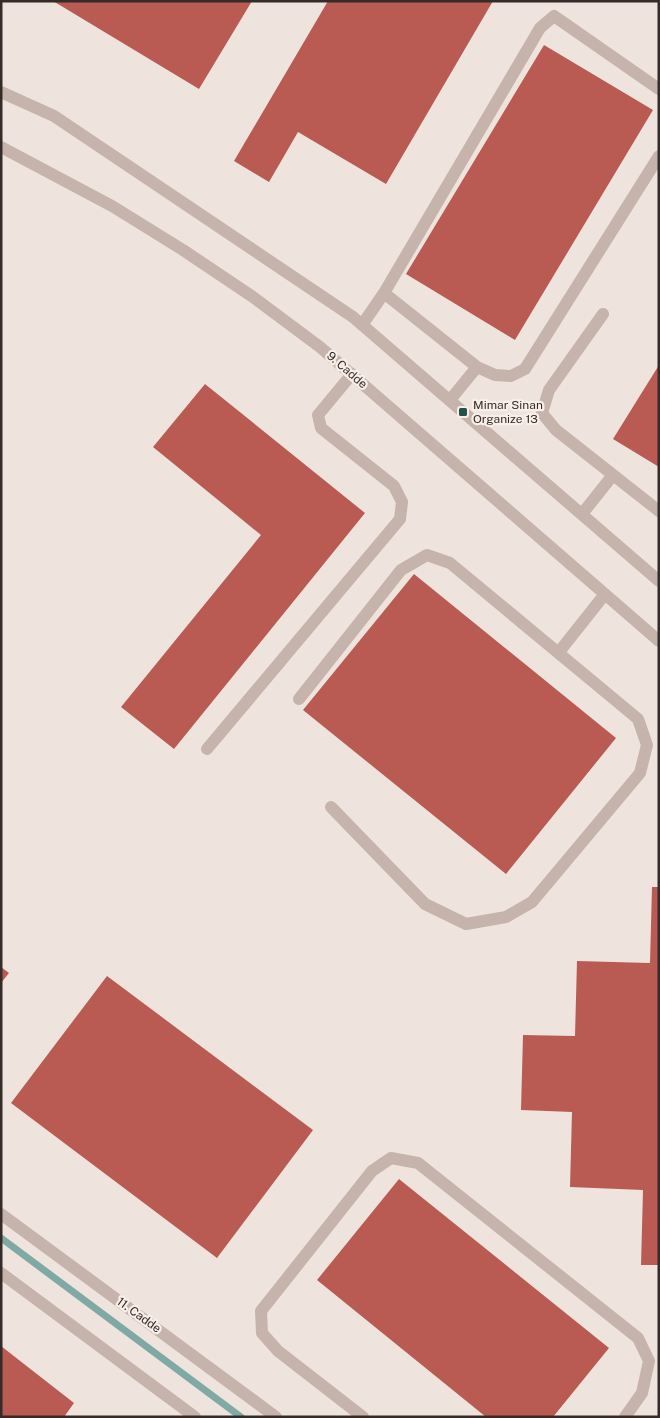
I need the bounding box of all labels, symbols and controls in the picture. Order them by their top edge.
street label: 9. Cadde [324,349,370,391]
place label: Mimar Sinan Organize 13 [473,398,543,426]
marker: Mimar Sinan Organize 13 [457,406,469,418]
street label: 11. Cadde [114,1294,164,1336]

